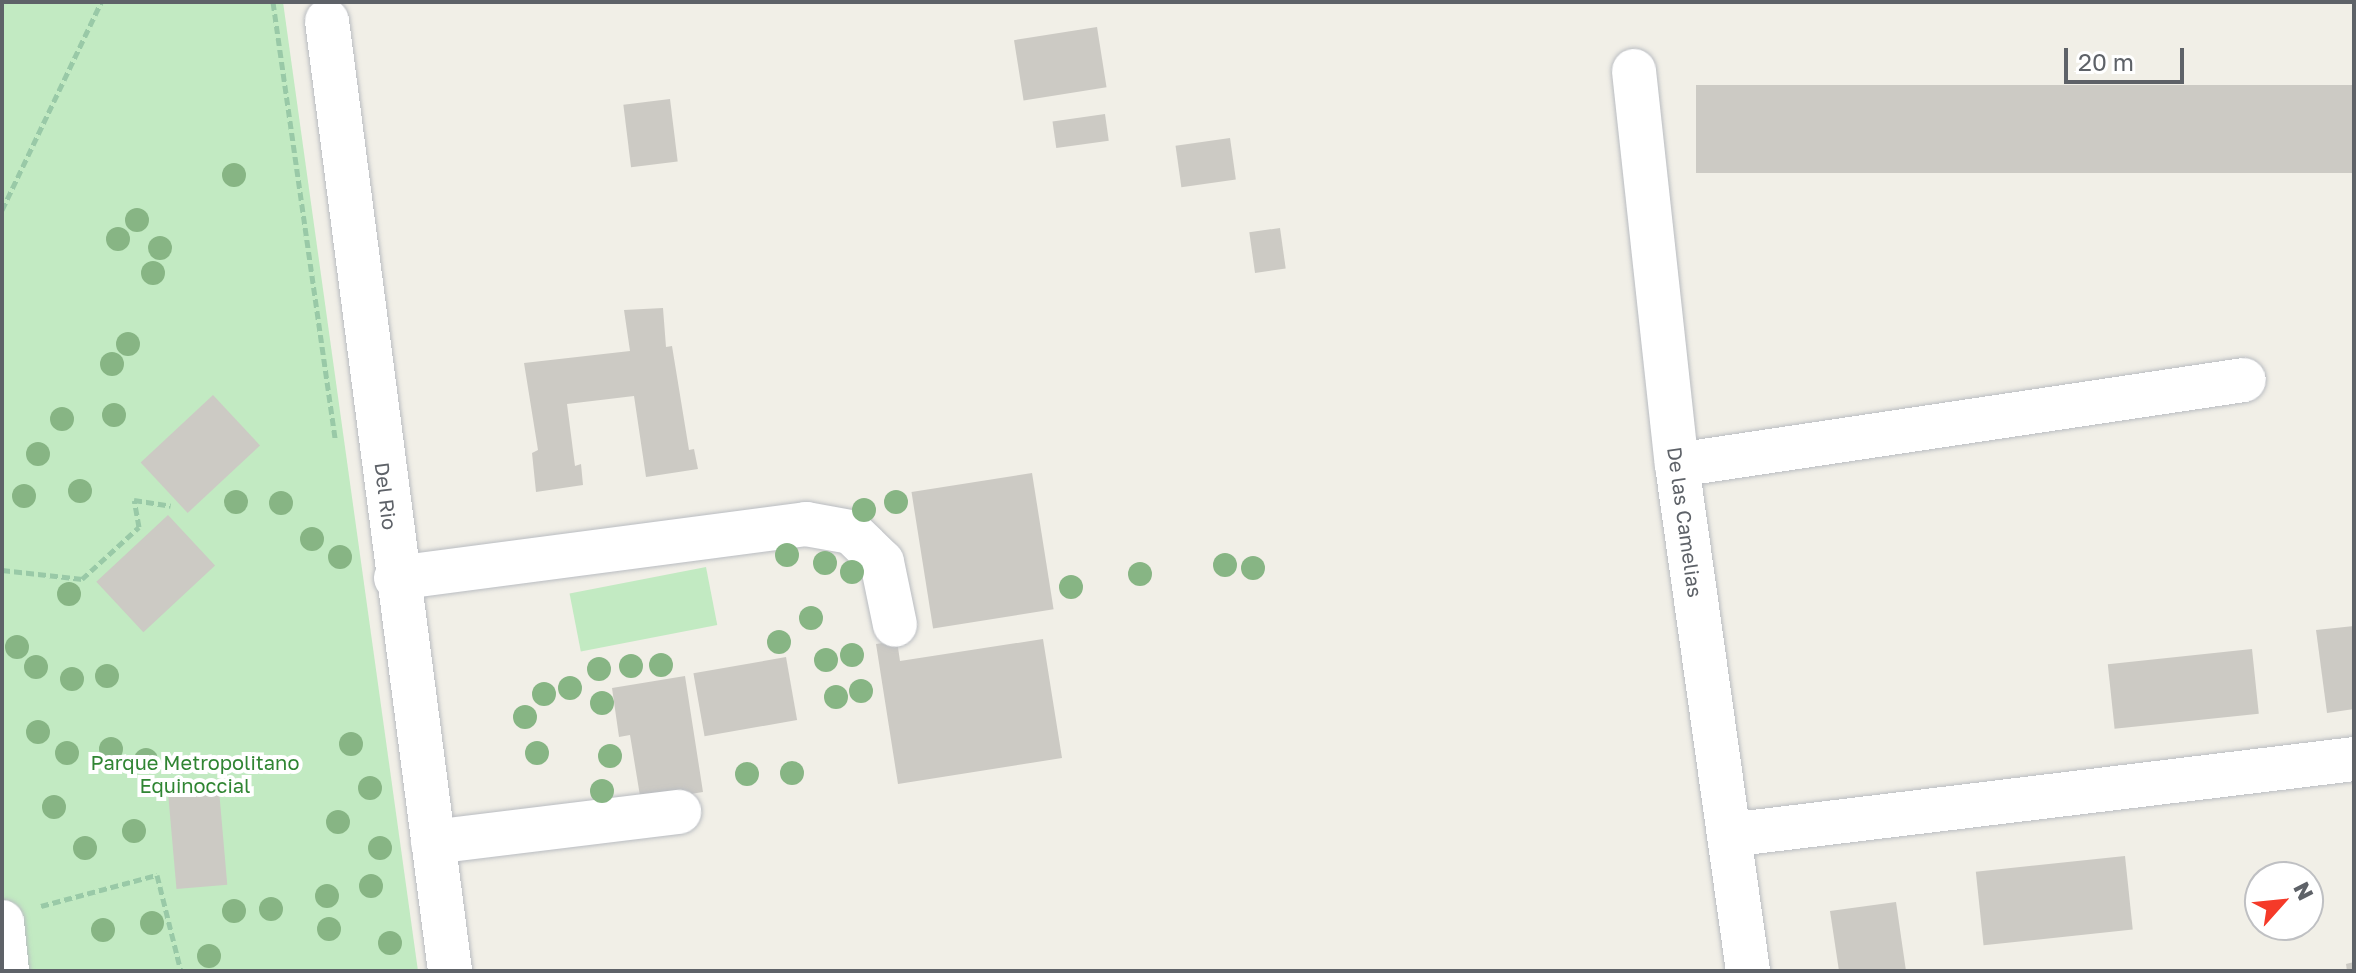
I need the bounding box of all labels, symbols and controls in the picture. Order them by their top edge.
scale bar [2068,32,2188,82]
text: 20 m [2078,47,2134,76]
street label: De las Camelias [1663,445,1707,599]
street label: Del Rio [370,461,402,531]
park label: Parque Metropolitano Equinoccial [91,751,299,798]
north arrow [2244,861,2324,941]
text: N [2288,877,2320,904]

